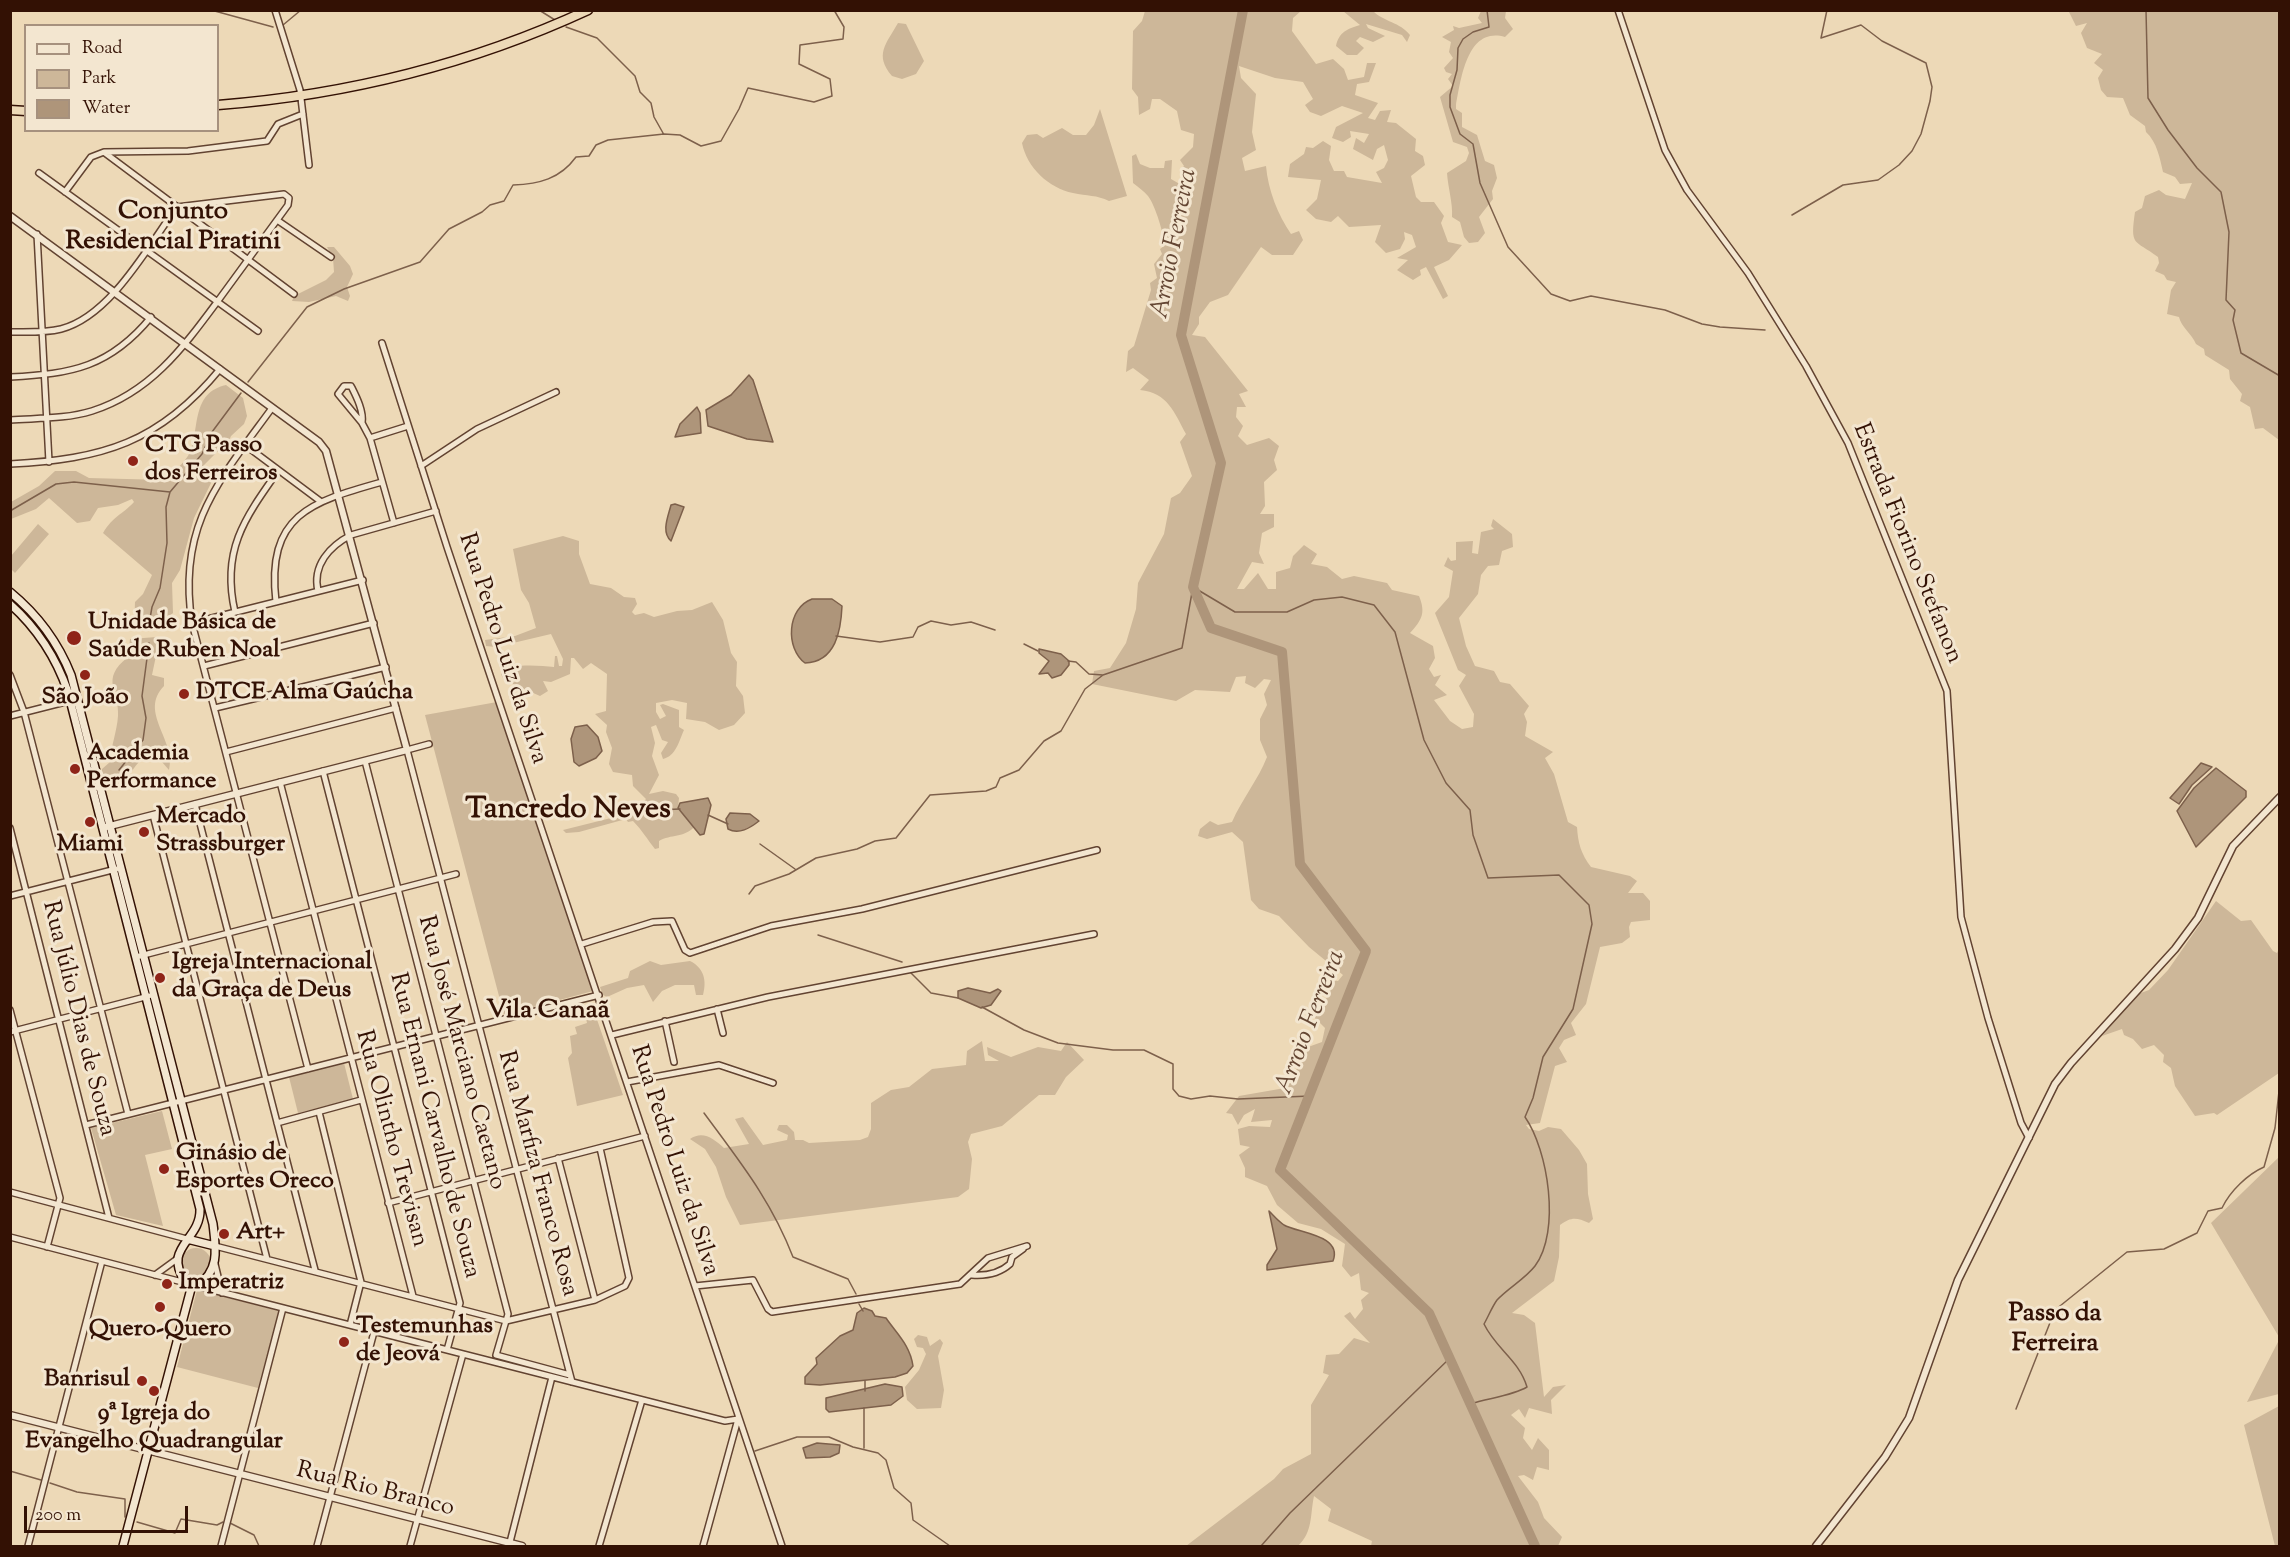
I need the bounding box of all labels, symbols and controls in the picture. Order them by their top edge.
legend [24,24,219,132]
text: Road [82,36,122,62]
text: Park [82,66,116,92]
text: Water [82,96,130,122]
water label: Arroio Ferreira [1146,166,1206,322]
district label: Conjunto Residencial Piratini [65,198,281,260]
street label: Estrada Fiorino Stefanon [1845,420,1967,668]
place label: CTG Passo dos Ferreiros [145,433,278,489]
marker: CTG Passo dos Ferreiros [126,454,140,468]
street label: Rua Pedro Luiz da Silva [450,530,552,768]
place label: Unidade Básica de Saúde Ruben Noal [88,610,280,666]
marker: Unidade Básica de Saúde Ruben Noal [65,629,83,647]
marker: São João [78,668,92,682]
place label: DTCE Alma Gaúcha [196,680,413,708]
place label: São João [41,685,129,713]
marker: DTCE Alma Gaúcha [177,687,191,701]
place label: Academia Performance [87,741,217,797]
marker: Academia Performance [68,762,82,776]
district label: Tancredo Neves [465,794,671,830]
place label: Mercado Strassburger [156,804,285,860]
marker: Miami [83,815,97,829]
marker: Mercado Strassburger [137,825,151,839]
place label: Miami [57,832,123,860]
street label: Rua Júlio Dias de Souza [34,898,120,1140]
street label: Rua José Marciano Caetano [410,913,510,1193]
water label: Arroio Ferreira [1270,946,1354,1100]
place label: Igreja Internacional da Graça de Deus [172,950,372,1006]
street label: Rua Ernani Carvalho de Souza [381,970,485,1282]
marker: Igreja Internacional da Graça de Deus [153,971,167,985]
district label: Vila Canaã [486,997,610,1029]
street label: Rua Olintho Trevisan [347,1027,433,1251]
street label: Rua Pedro Luiz da Silva [622,1042,724,1280]
street label: Rua Marfiza Franco Rosa [489,1048,583,1300]
place label: Ginásio de Esportes Oreco [176,1141,334,1197]
marker: Ginásio de Esportes Oreco [157,1162,171,1176]
place label: Art+ [236,1220,285,1248]
marker: Art+ [217,1227,231,1241]
place label: Imperatriz [179,1270,284,1298]
marker: Imperatriz [160,1277,174,1291]
marker: Quero-Quero [153,1300,167,1314]
district label: Passo da Ferreira [2008,1300,2102,1362]
place label: Testemunhas de Jeová [356,1314,493,1370]
place label: Quero-Quero [89,1317,231,1345]
marker: Testemunhas de Jeová [337,1335,351,1349]
place label: Banrisul [44,1367,130,1395]
marker: Banrisul [135,1374,149,1388]
marker: 9ª Igreja do Evangelho Quadrangular [147,1384,161,1398]
place label: 9ª Igreja do Evangelho Quadrangular [25,1401,283,1457]
street label: Rua Rio Branco [293,1457,457,1525]
scale bar [27,1494,190,1532]
text: 200 m [35,1503,81,1529]

